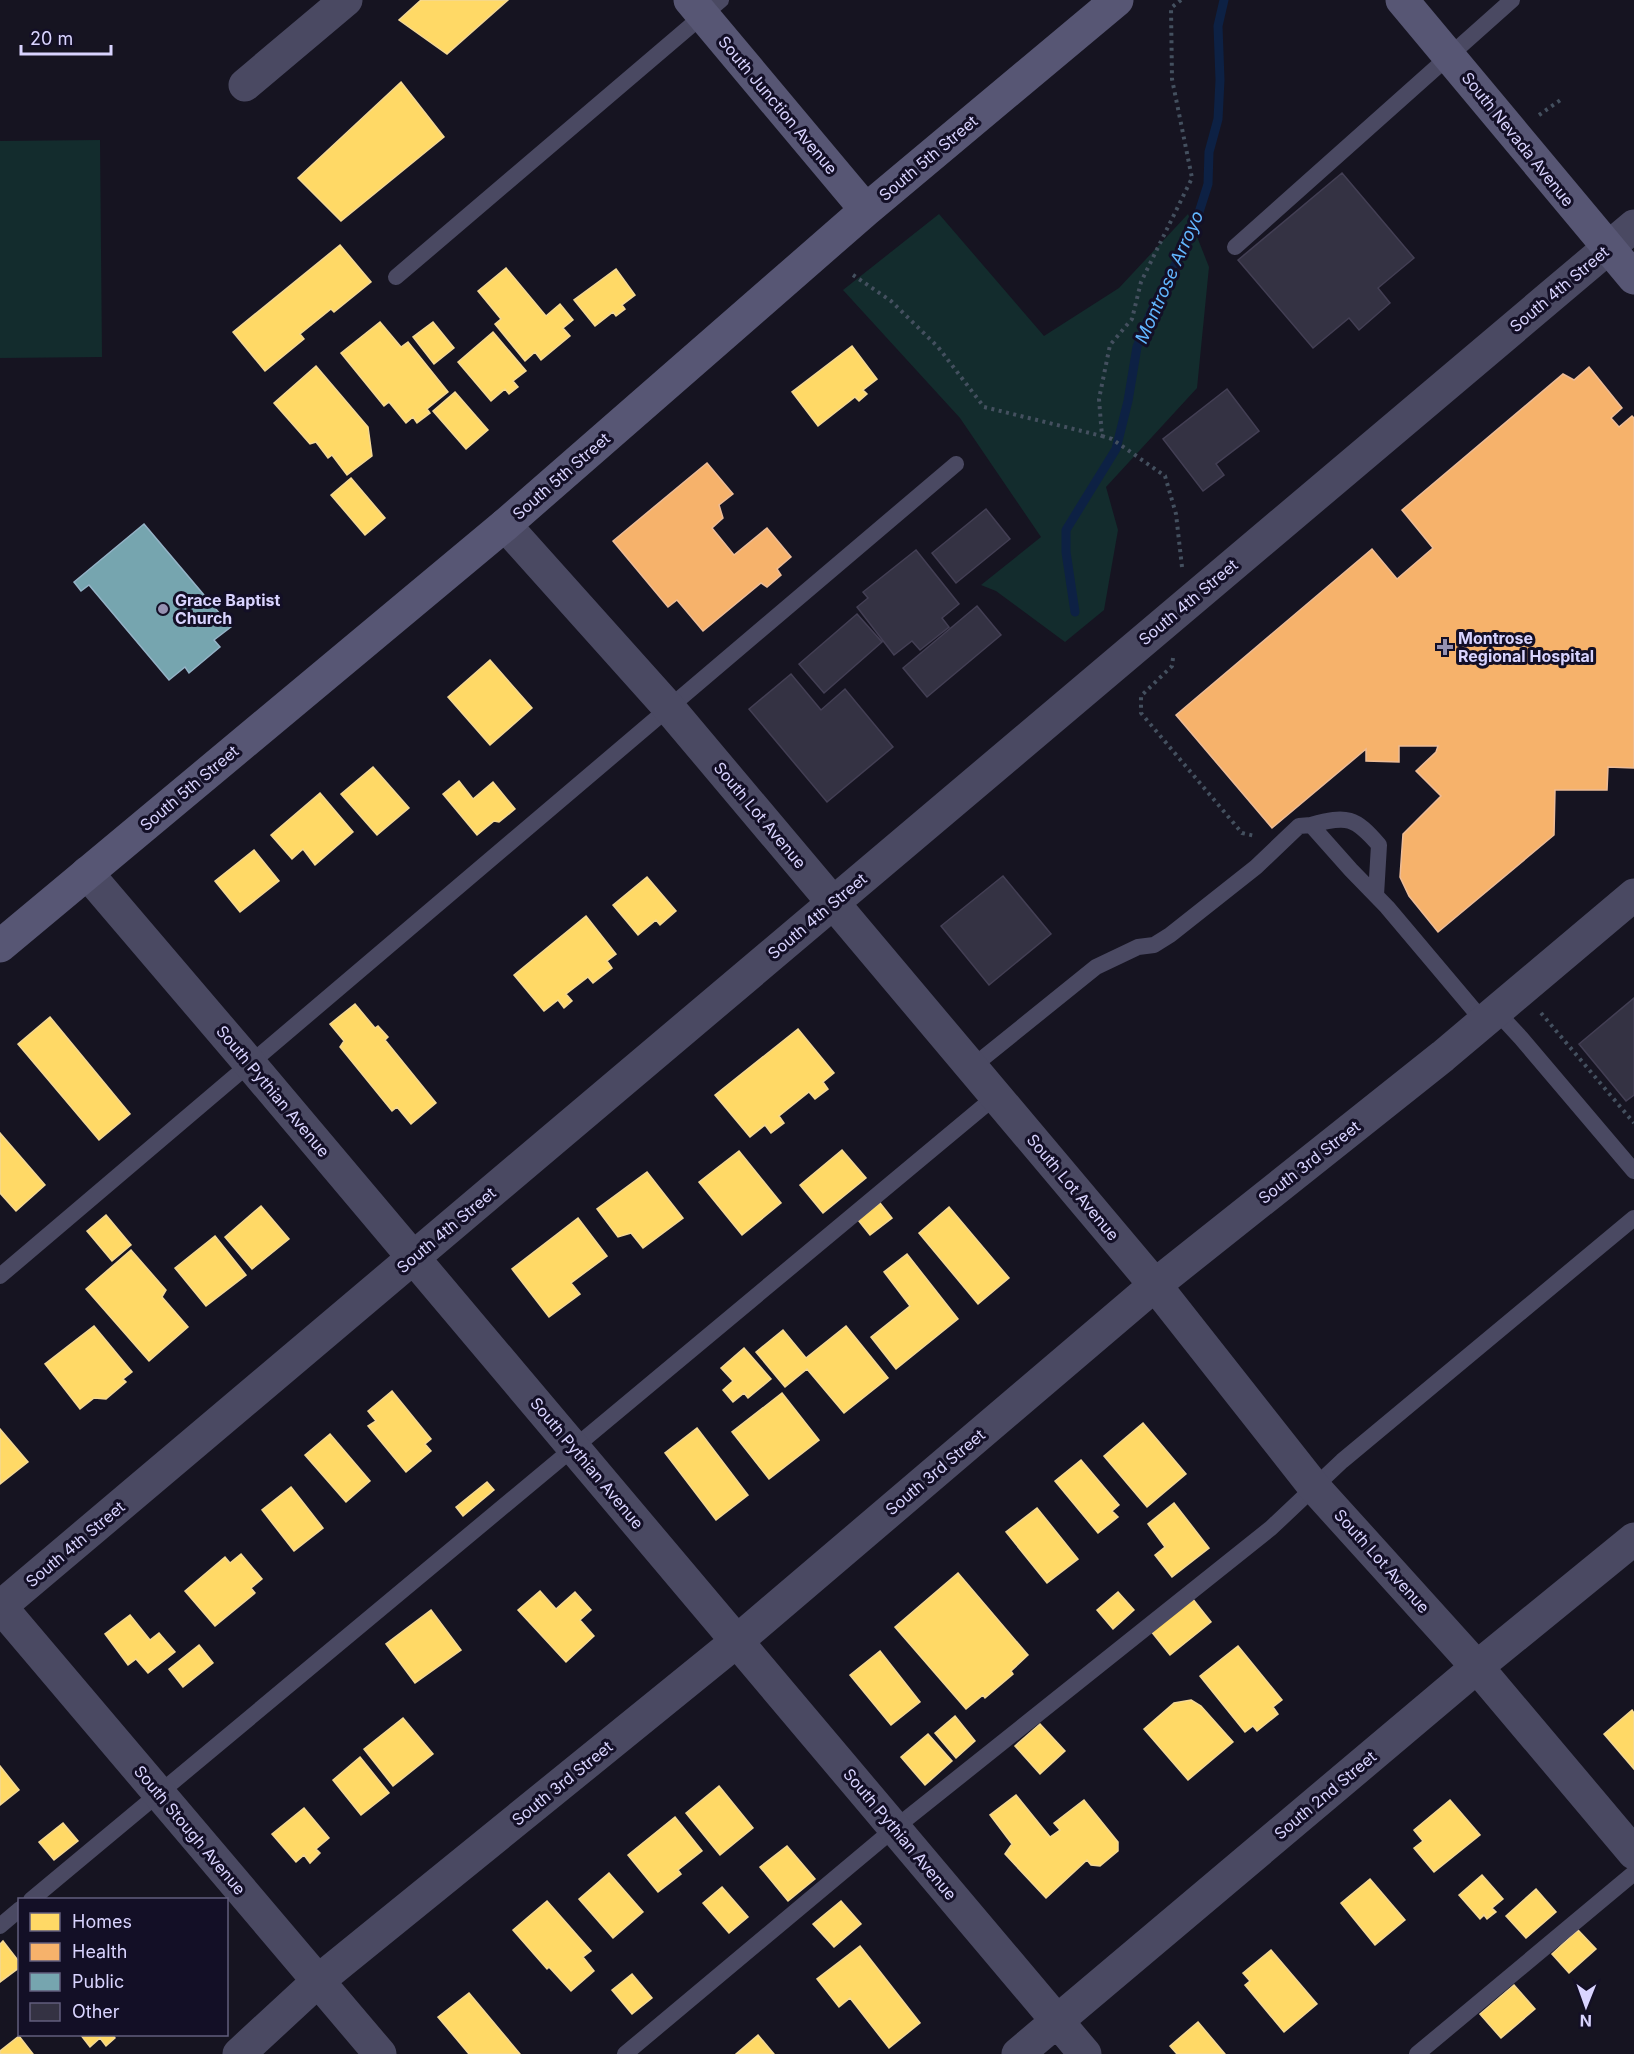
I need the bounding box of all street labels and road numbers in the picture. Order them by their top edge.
street label: South Junction Avenue [714,32,842,178]
street label: South Nevada Avenue [1458,68,1578,210]
street label: South 5th Street [875,111,981,205]
street label: South 4th Street [1505,242,1613,336]
street label: South 5th Street [508,428,614,524]
street label: South 4th Street [1134,555,1242,649]
street label: South 5th Street [136,741,242,835]
street label: South Lot Avenue [710,758,810,872]
street label: South 4th Street [763,869,871,963]
street label: South Pythian Avenue [212,1021,334,1161]
street label: South 3rd Street [1254,1116,1364,1208]
street label: South Lot Avenue [1023,1130,1123,1244]
street label: South 4th Street [392,1183,500,1277]
street label: South Pythian Avenue [526,1393,648,1533]
street label: South 3rd Street [881,1425,989,1519]
street label: South 4th Street [21,1497,129,1591]
street label: South Lot Avenue [1330,1505,1434,1617]
street label: South 3rd Street [508,1736,616,1830]
street label: South 2nd Street [1270,1746,1380,1844]
street label: South Stough Avenue [130,1761,250,1899]
street label: South Pythian Avenue [839,1764,961,1904]

